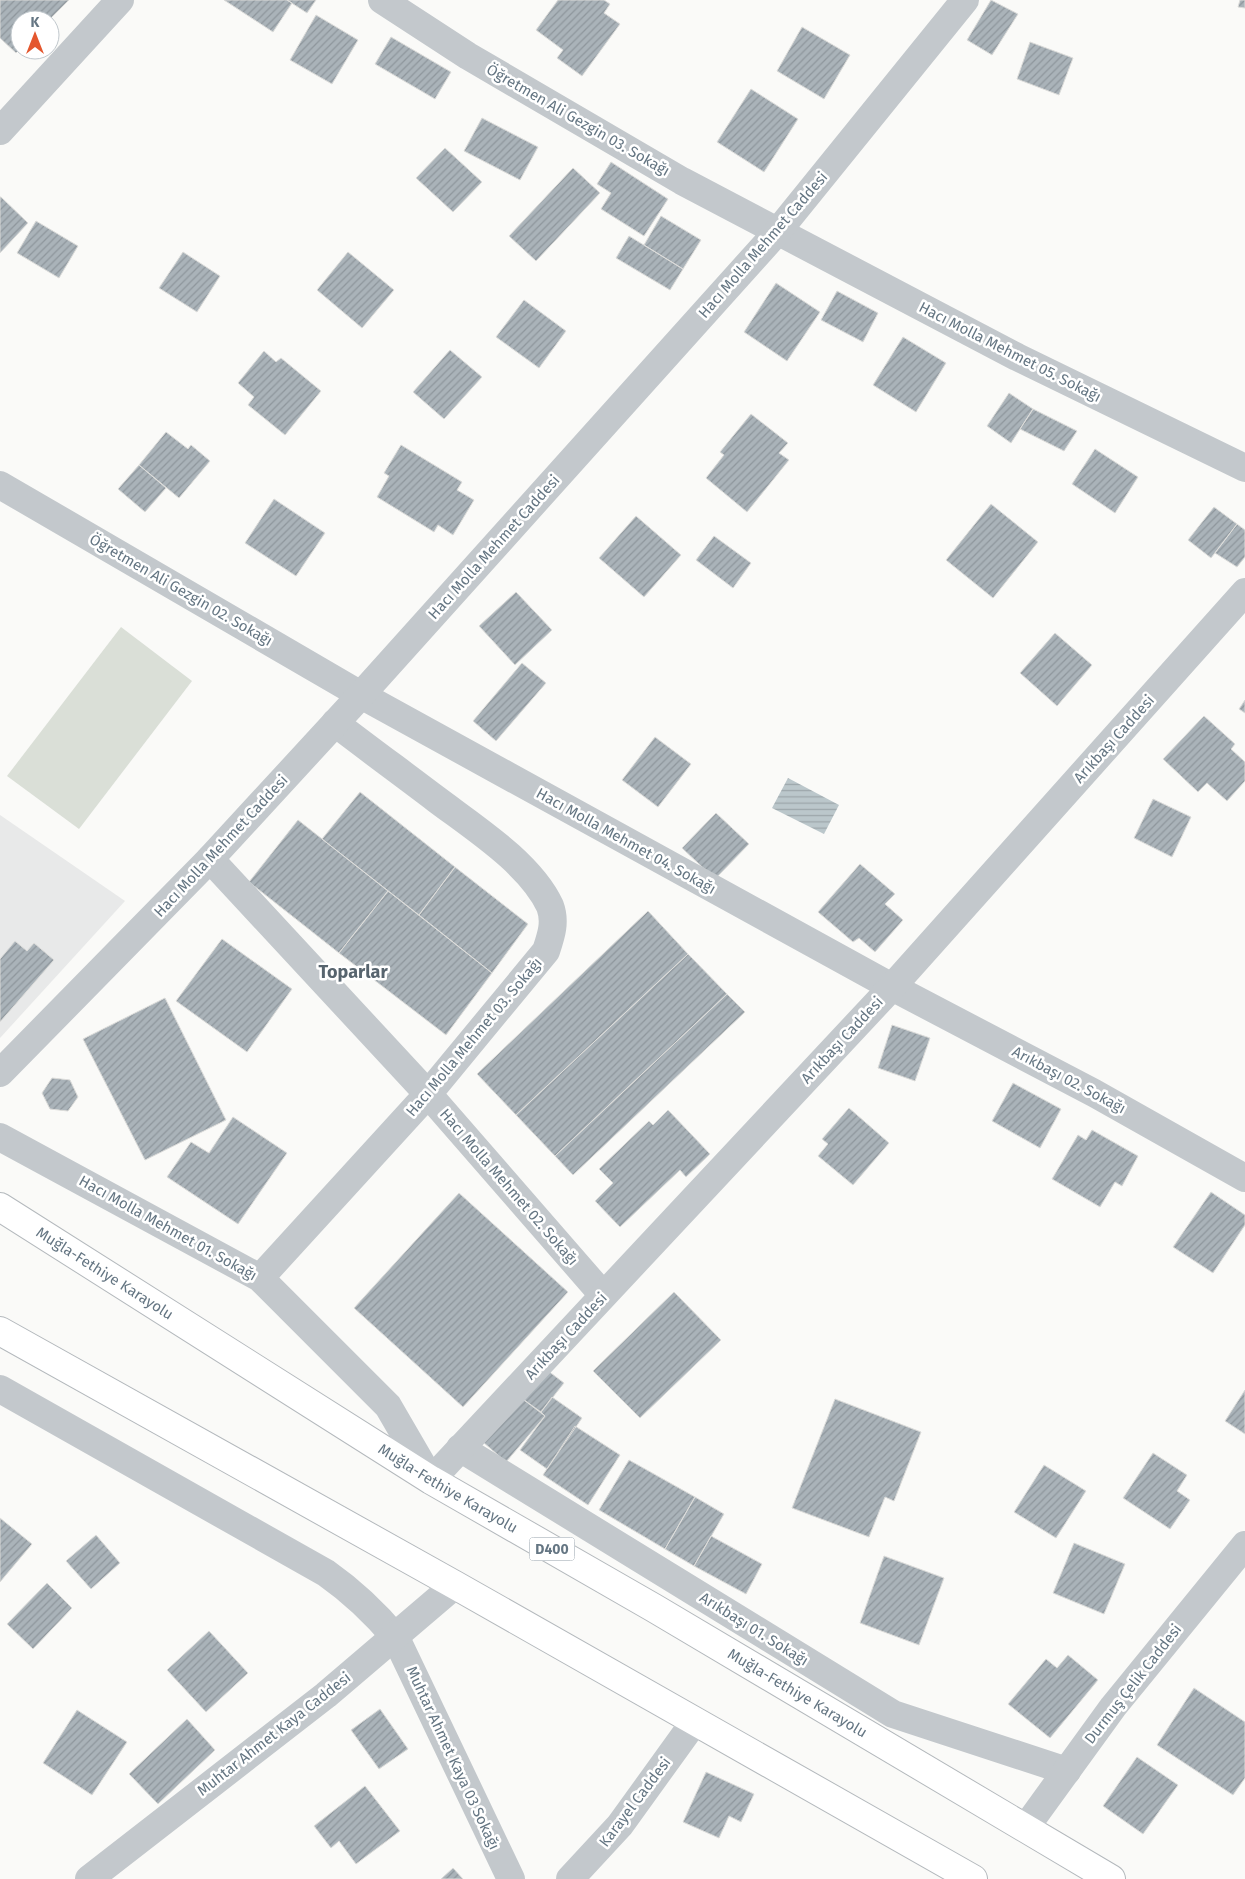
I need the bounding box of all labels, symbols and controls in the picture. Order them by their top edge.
north arrow [10,10,60,60]
text: K [31,14,41,31]
street label: Öğretmen Ali Gezgin 03. Sokağı [483,60,673,180]
street label: Hacı Molla Mehmet Caddesi [695,168,831,322]
street label: Hacı Molla Mehmet 05. Sokağı [916,298,1104,406]
street label: Hacı Molla Mehmet Caddesi [424,471,564,623]
street label: Öğretmen Ali Gezgin 02. Sokağı [86,530,276,650]
street label: Arıkbaşı Caddesi [1070,691,1158,787]
street label: Hacı Molla Mehmet Caddesi [150,771,292,921]
street label: Hacı Molla Mehmet 04. Sokağı [533,784,719,898]
street label: Hacı Molla Mehmet 03. Sokağı [402,954,546,1120]
district label: Toparlar [318,961,388,983]
street label: Arıkbaşı Caddesi [797,993,887,1087]
street label: Arıkbaşı 02. Sokağı [1009,1042,1129,1118]
street label: Hacı Molla Mehmet 02. Sokağı [436,1105,582,1269]
street label: Hacı Molla Mehmet 01. Sokağı [76,1172,260,1284]
street label: Muğla-Fethiye Karayolu [33,1223,177,1323]
street label: Arıkbaşı Caddesi [521,1289,611,1383]
street label: Muğla-Fethiye Karayolu [375,1440,521,1537]
road number: D400 [530,1538,574,1560]
street label: Arıkbaşı 01. Sokağı [696,1588,812,1670]
street label: Durmuş Çelik Caddesi [1081,1621,1185,1747]
street label: Muğla-Fethiye Karayolu [724,1645,870,1741]
street label: Muhtar Ahmet Kaya 03 Sokağı [403,1663,503,1853]
street label: Muhtar Ahmet Kaya Caddesi [194,1668,354,1800]
street label: Karayel Caddesi [595,1754,675,1850]

